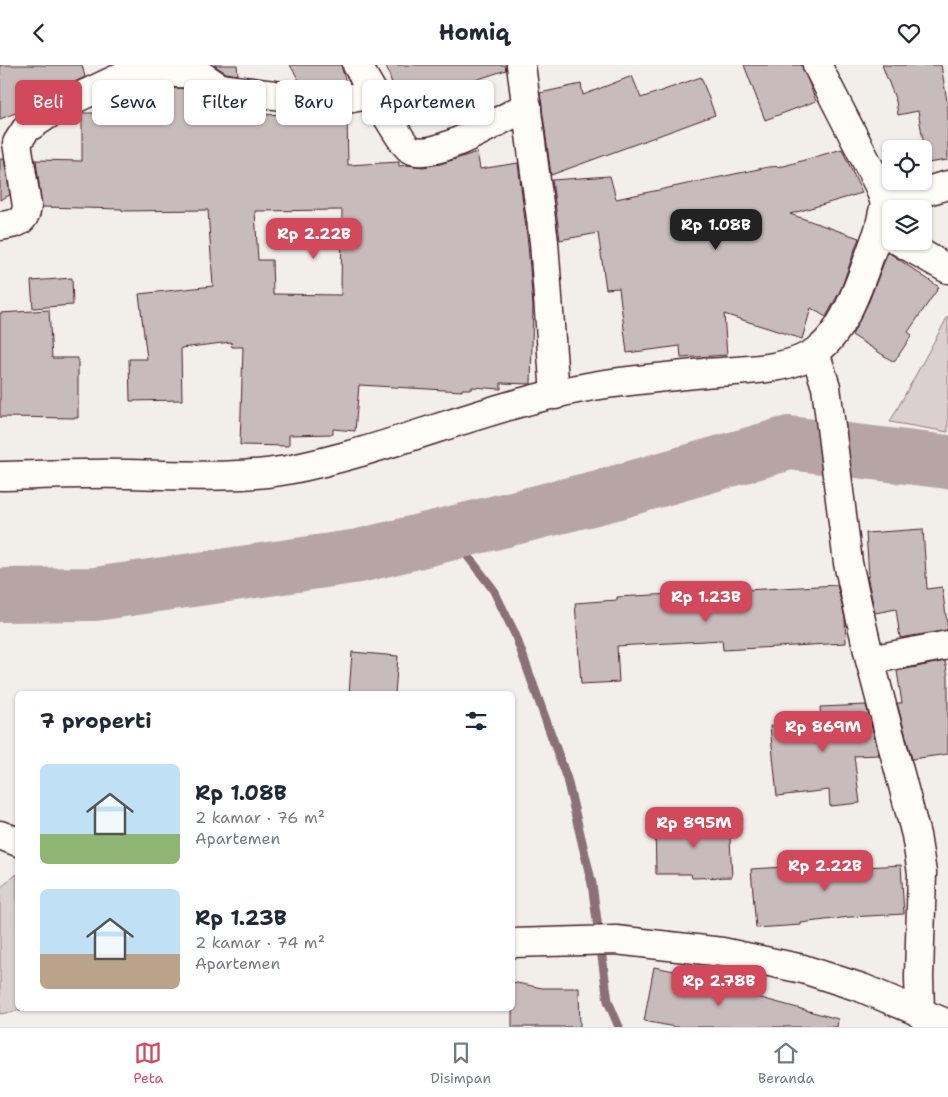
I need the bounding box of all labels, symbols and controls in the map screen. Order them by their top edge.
text: Homiq [439,18,509,47]
icon: back [25,19,53,47]
icon: heart [895,19,923,47]
chip: Beli [15,80,82,125]
chip: Sewa [92,80,174,125]
chip: Filter [184,80,266,125]
chip: Baru [276,80,352,125]
chip: Apartemen [362,80,494,125]
map controls [882,140,932,250]
button: locate [882,140,932,190]
button: layers [882,200,932,250]
pin: Rp 1.08B [664,209,768,251]
text: Rp 1.08B [681,214,751,235]
pin: Rp 2.22B [262,217,366,260]
text: Rp 2.22B [277,223,351,244]
pin: Rp 1.23B [654,581,758,623]
text: Rp 1.23B [671,586,741,607]
text: 7 properti [40,707,152,735]
icon: filters [462,707,490,735]
pin: Rp 869M [777,711,869,753]
text: Rp 869M [785,716,861,737]
text: Rp 1.08B [195,779,287,807]
icon: home [80,784,140,844]
text: 2 kamar · 76 m² [195,807,325,828]
pin: Rp 895M [648,807,740,849]
text: Rp 895M [656,812,732,833]
text: Apartemen [195,828,280,849]
pin: Rp 2.22B [773,849,877,892]
text: Rp 2.22B [788,855,862,876]
text: Rp 1.23B [195,904,287,932]
icon: home [80,909,140,969]
text: 2 kamar · 74 m² [195,932,325,953]
text: Apartemen [195,953,280,974]
pin: Rp 2.78B [667,965,771,1007]
text: Rp 2.78B [683,970,756,991]
tab: Peta [134,1039,163,1087]
tab: Disimpan [430,1039,491,1087]
tab: Beranda [758,1039,814,1087]

